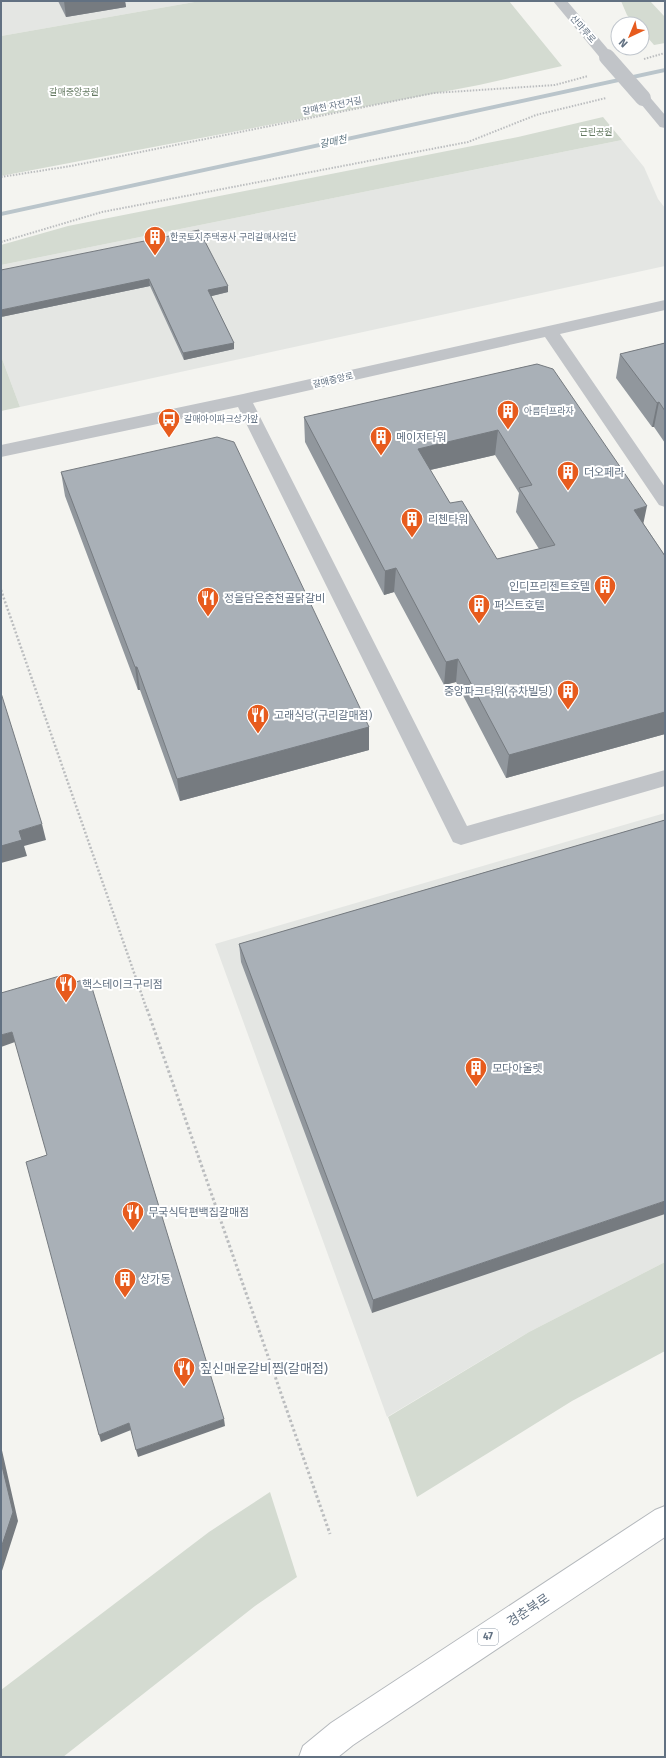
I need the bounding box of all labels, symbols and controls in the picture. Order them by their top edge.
street label: 산마루로 [568,13,598,45]
north arrow [610,16,650,56]
text: N [616,36,631,50]
park label: 갈매중앙공원 [49,87,99,97]
street label: 갈매천 자전거길 [301,94,363,117]
park label: 근린공원 [579,127,613,137]
water label: 갈매천 [318,133,350,151]
building icon: 한국토지주택공사 구리갈매사업단 [142,224,168,257]
place label: 한국토지주택공사 구리갈매사업단 [170,232,297,242]
street label: 갈매중앙로 [312,370,354,390]
building icon: 아름터프라자 [495,398,521,431]
bus stop icon: 갈매아이파크상가앞 [156,406,182,439]
place label: 아름터프라자 [524,406,574,416]
place label: 갈매아이파크상가앞 [184,414,259,424]
building icon: 메이저타워 [368,424,394,457]
place label: 메이저타워 [396,431,447,444]
building icon: 더오페라 [555,459,581,492]
place label: 더오페라 [584,466,624,479]
building icon: 리첸타워 [399,506,425,539]
place label: 리첸타워 [428,513,468,526]
building icon: 인디프리젠트호텔 [592,573,618,606]
place label: 인디프리젠트호텔 [509,580,590,593]
restaurant icon: 정을담은춘천골닭갈비 [195,585,221,618]
place label: 정을담은춘천골닭갈비 [224,592,325,605]
building icon: 퍼스트호텔 [466,592,492,625]
place label: 퍼스트호텔 [494,599,545,612]
building icon: 중앙파크타워(주차빌딩) [555,678,581,711]
place label: 중앙파크타워(주차빌딩) [444,685,552,698]
restaurant icon: 고래식당(구리갈매점) [245,702,271,735]
place label: 고래식당(구리갈매점) [274,709,373,722]
restaurant icon: 핵스테이크구리점 [53,971,79,1004]
place label: 핵스테이크구리점 [82,978,163,991]
building icon: 모다아울렛 [463,1055,489,1088]
place label: 모다아울렛 [492,1062,543,1075]
restaurant icon: 무국식탁편백집갈매점 [120,1199,146,1232]
place label: 무국식탁편백집갈매점 [148,1206,249,1219]
building icon: 상가동 [112,1266,138,1299]
place label: 상가동 [140,1273,170,1286]
restaurant icon: 짚신매운갈비찜(갈매점) [171,1355,197,1388]
place label: 짚신매운갈비찜(갈매점) [200,1361,328,1376]
street label: 경춘북로 [504,1590,552,1630]
road number: 47 [478,1629,498,1645]

